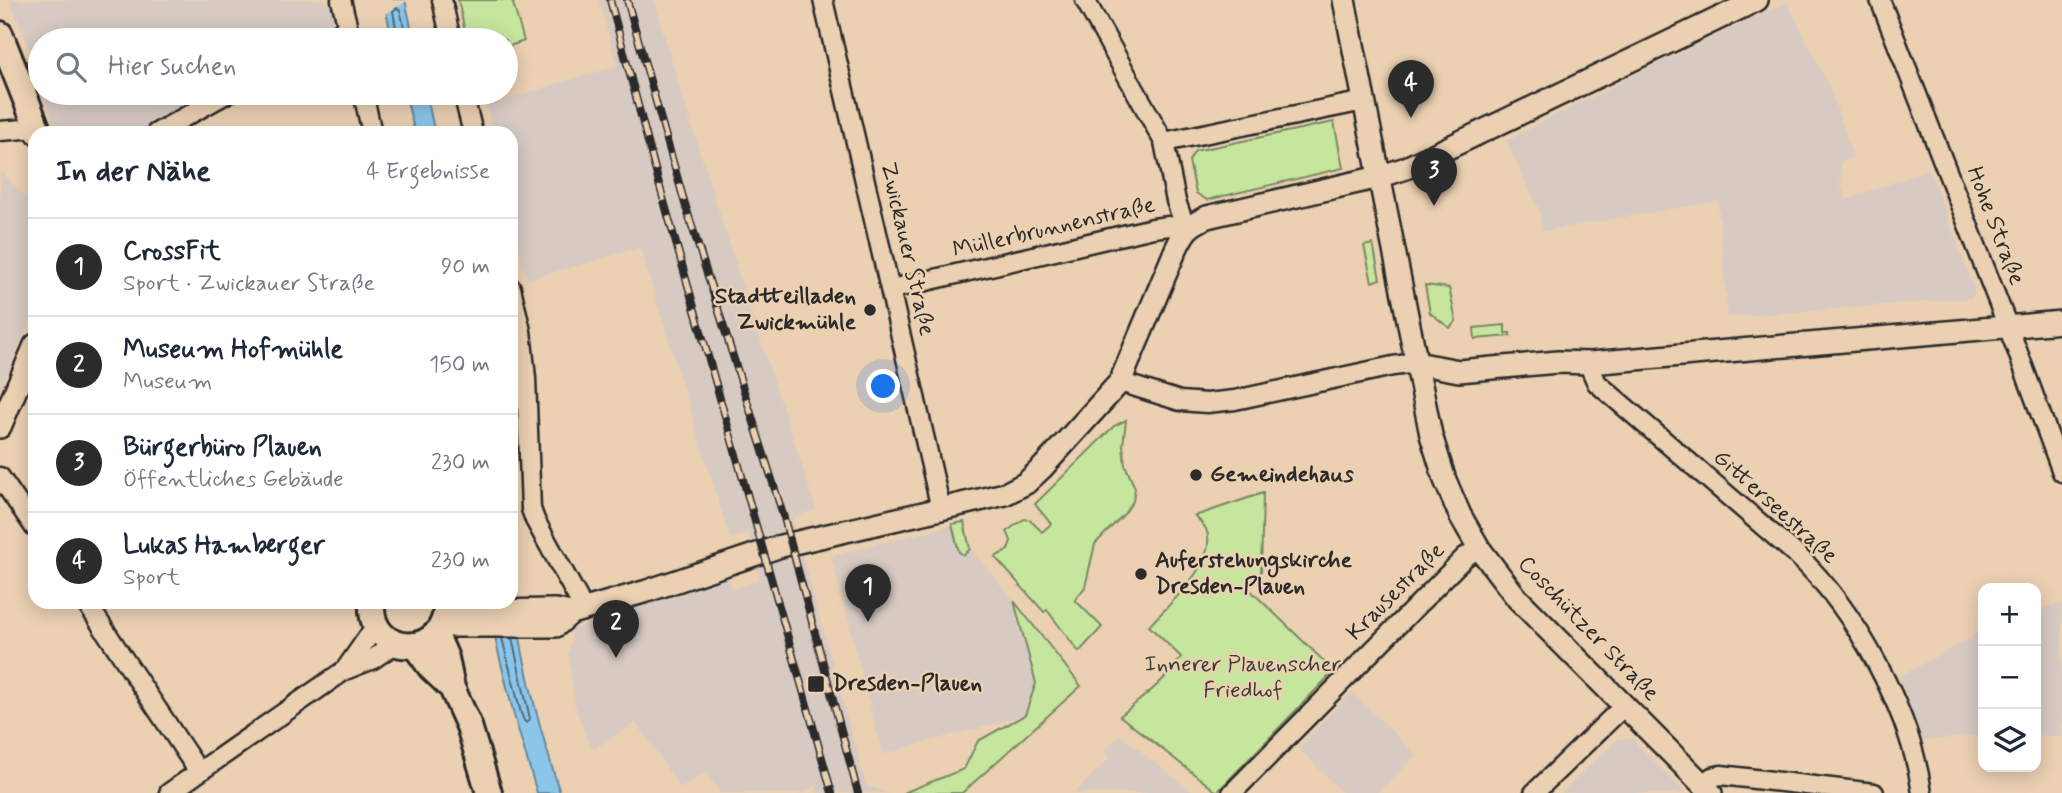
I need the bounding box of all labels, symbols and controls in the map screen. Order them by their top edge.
search box [28,28,518,105]
icon: search [52,48,90,86]
text: Hier suchen [108,50,236,84]
pin: 4 [1388,60,1434,118]
pin: 3 [1411,148,1457,206]
text: In der Nähe [56,152,211,191]
text: 4 Ergebnisse [366,157,490,187]
street label: Zwickauer Straße [872,159,942,339]
street label: Hohe Straße [1959,162,2031,290]
street label: Müllerbrunnenstraße [950,190,1158,266]
text: CrossFit [123,235,221,269]
text: 1 [74,252,84,282]
text: 90 m [441,252,490,282]
text: Sport · Zwickauer Straße [123,269,375,299]
place label: Stadtteilladen Zwickmühle [715,282,857,338]
marker: Stadtteilladen Zwickmühle [862,302,878,318]
text: Museum Hofmühle [123,333,343,367]
text: 2 [73,350,85,380]
text: 150 m [429,350,490,380]
text: Museum [123,367,212,397]
your location [866,369,900,403]
text: Bürgerbüro Plauen [123,431,322,465]
street label: Gitterseestraße [1706,443,1844,571]
text: 3 [74,448,84,478]
text: 230 m [431,448,490,478]
place label: Gemeindehaus [1210,460,1355,490]
text: Öffentliches Gebäude [123,465,344,495]
marker: Gemeindehaus [1188,467,1204,483]
text: Lukas Hamberger [123,529,325,563]
street label: Krausestraße [1340,536,1452,648]
text: 4 [72,546,86,576]
text: 230 m [431,546,490,576]
place label: Auferstehungskirche Dresden-Plauen [1155,546,1353,602]
street label: Coschützer Straße [1511,550,1665,708]
text: Sport [123,563,180,593]
pin: 1 [845,564,891,622]
marker: Auferstehungskirche Dresden-Plauen [1133,566,1149,582]
map controls [1978,583,2041,772]
button: + [1978,583,2041,646]
pin: 2 [593,600,639,658]
button: − [1978,646,2041,709]
park label: Innerer Plauenscher Friedhof [1145,650,1342,706]
place label: Dresden-Plauen [832,669,982,699]
marker: Dresden-Plauen [806,674,826,694]
button: layers [1978,709,2041,772]

